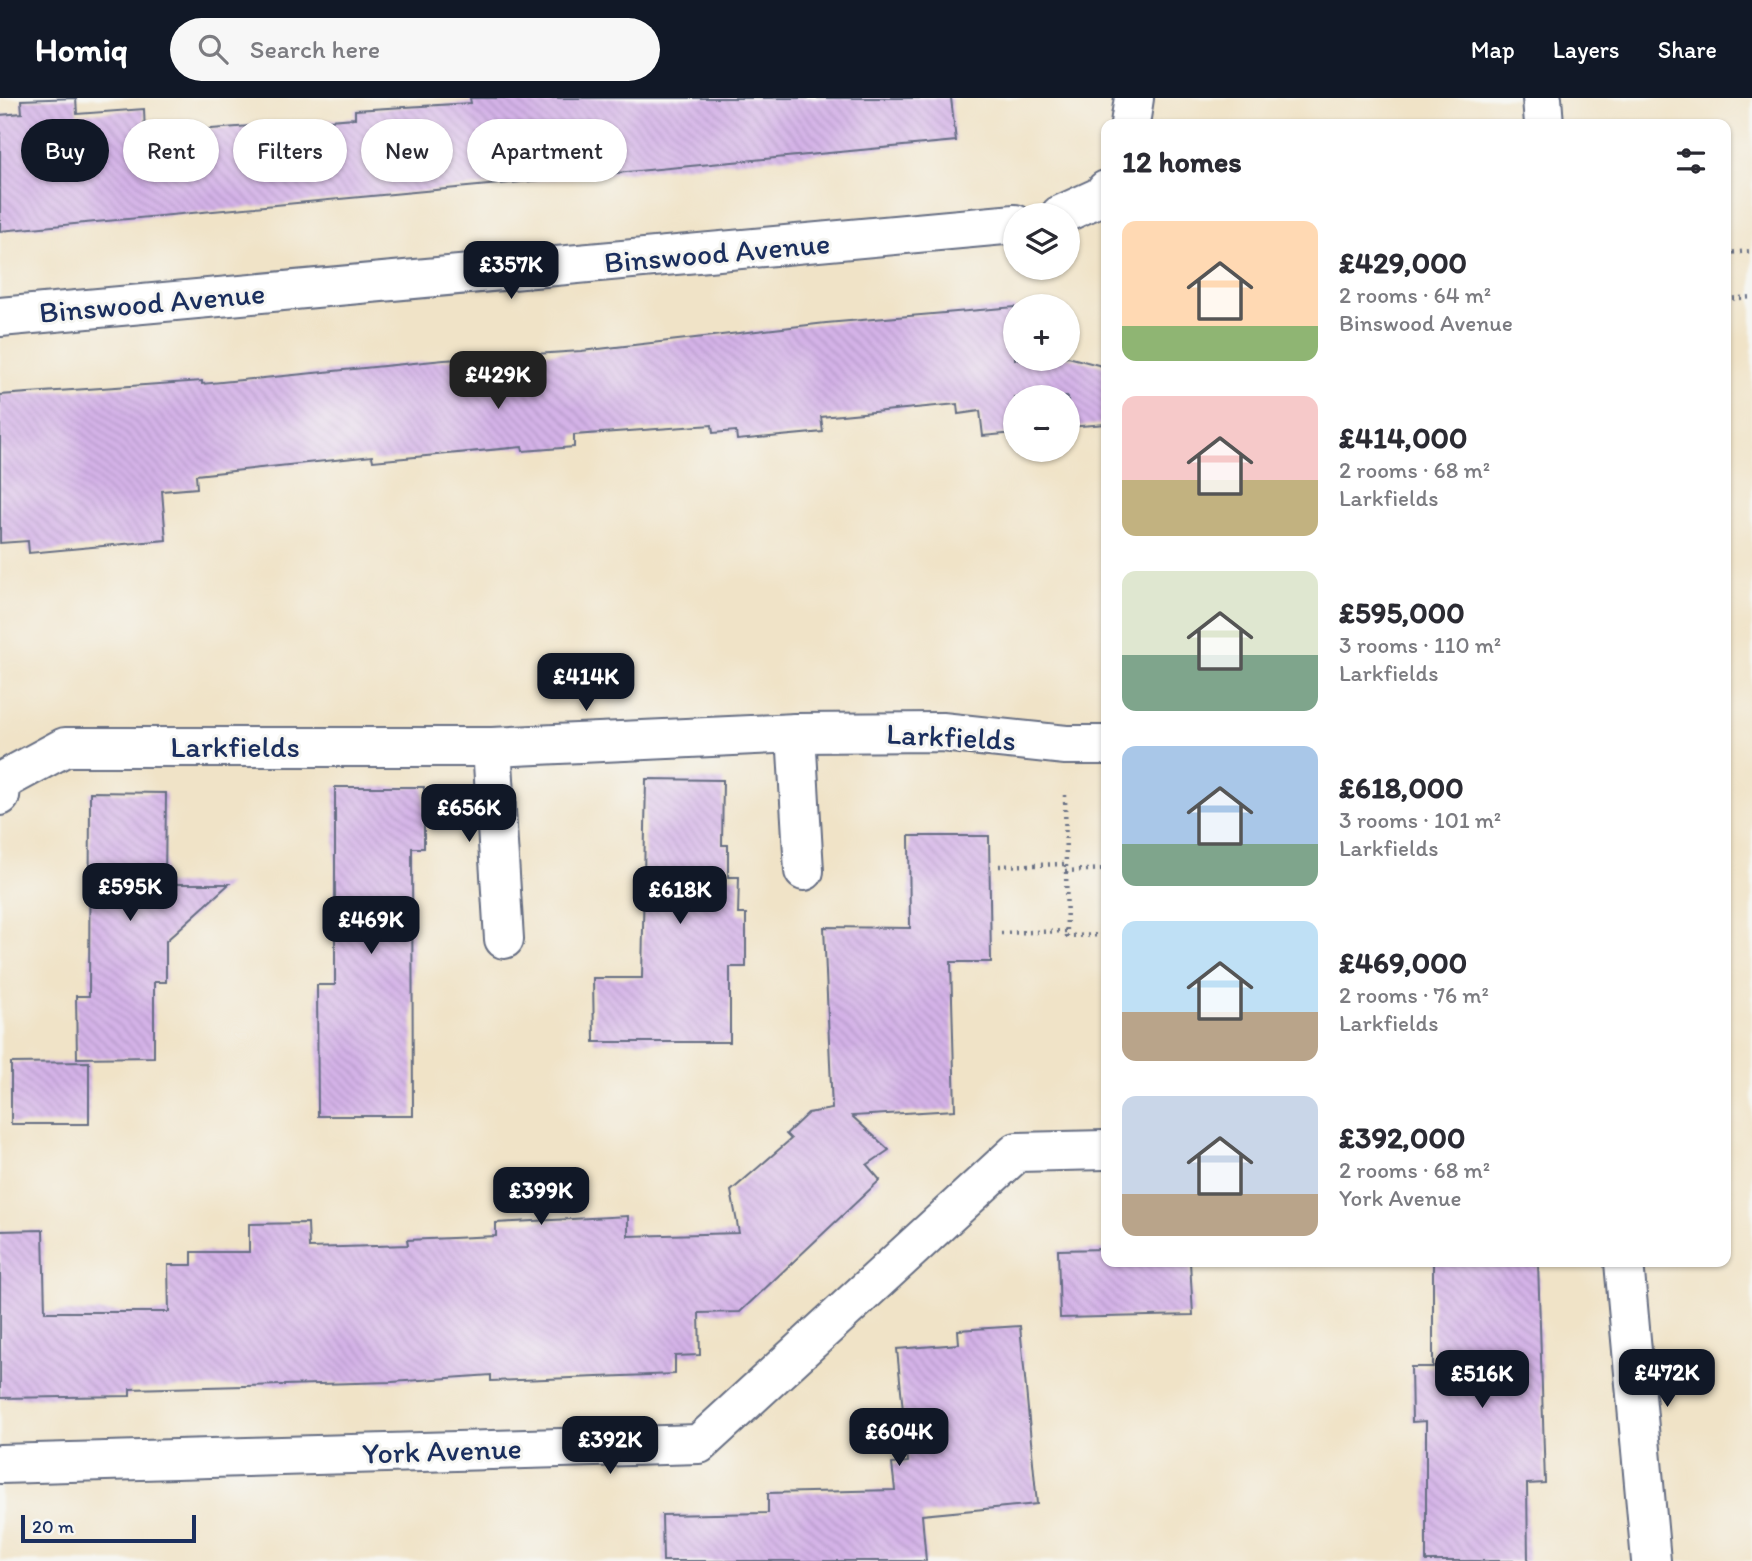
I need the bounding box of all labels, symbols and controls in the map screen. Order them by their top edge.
search box [170,18,660,81]
text: Homiq [35,30,128,69]
icon: search [194,30,232,68]
text: Search here [250,33,380,65]
text: Map [1471,35,1515,64]
text: Layers [1553,35,1620,64]
text: Share [1658,35,1717,64]
chip: Buy [21,119,109,182]
chip: Rent [123,119,219,182]
chip: Filters [233,119,347,182]
chip: New [361,119,453,182]
chip: Apartment [467,119,627,182]
icon: filters [1672,142,1710,180]
text: 12 homes [1122,143,1242,180]
map controls [1003,203,1080,462]
button: layers [1003,203,1080,280]
street label: Binswood Avenue [602,224,832,281]
pin: £357K [462,242,560,301]
text: £429,000 [1339,244,1467,281]
icon: home [1178,249,1262,333]
text: £357K [479,250,543,278]
street label: Binswood Avenue [37,274,267,331]
text: 2 rooms · 64 m² [1339,281,1491,309]
button: + [1003,294,1080,371]
text: Binswood Avenue [1339,309,1513,337]
pin: £429K [449,352,547,411]
text: £429K [466,360,530,388]
button: − [1003,385,1080,462]
text: £414,000 [1339,419,1468,456]
icon: home [1178,424,1262,508]
text: 2 rooms · 68 m² [1339,456,1490,484]
text: Larkfields [1339,484,1438,512]
text: £595,000 [1339,594,1465,631]
icon: home [1178,599,1262,683]
text: 3 rooms · 110 m² [1339,631,1501,659]
pin: £414K [537,654,635,713]
text: Larkfields [1339,659,1438,687]
text: £414K [553,662,619,690]
street label: Larkfields [885,715,1017,758]
street label: Larkfields [170,728,300,765]
text: £618,000 [1339,769,1464,806]
icon: home [1178,774,1262,858]
pin: £656K [420,784,518,844]
text: £656K [437,793,501,821]
text: 3 rooms · 101 m² [1339,806,1501,834]
text: Larkfields [1339,834,1438,862]
pin: £595K [81,864,179,923]
pin: £618K [631,866,729,926]
text: £595K [98,872,162,900]
text: £618K [649,875,711,903]
pin: £469K [322,896,420,956]
text: £469K [338,905,404,933]
text: £469,000 [1339,944,1467,981]
icon: home [1178,949,1262,1033]
text: 2 rooms · 76 m² [1339,981,1489,1009]
text: Larkfields [1339,1009,1438,1037]
text: £392,000 [1339,1119,1465,1156]
icon: home [1178,1124,1262,1208]
text: 2 rooms · 68 m² [1339,1156,1490,1184]
pin: £399K [492,1168,590,1227]
text: £399K [509,1176,573,1204]
text: York Avenue [1339,1184,1461,1212]
pin: £516K [1433,1350,1531,1410]
pin: £472K [1618,1350,1716,1409]
text: £472K [1635,1358,1699,1386]
text: £516K [1451,1359,1513,1387]
pin: £604K [850,1408,948,1468]
pin: £392K [561,1416,659,1476]
text: £604K [865,1417,933,1445]
text: £392K [578,1425,642,1453]
street label: York Avenue [362,1429,522,1472]
scale bar [21,1512,196,1544]
text: 20 m [32,1515,74,1538]

